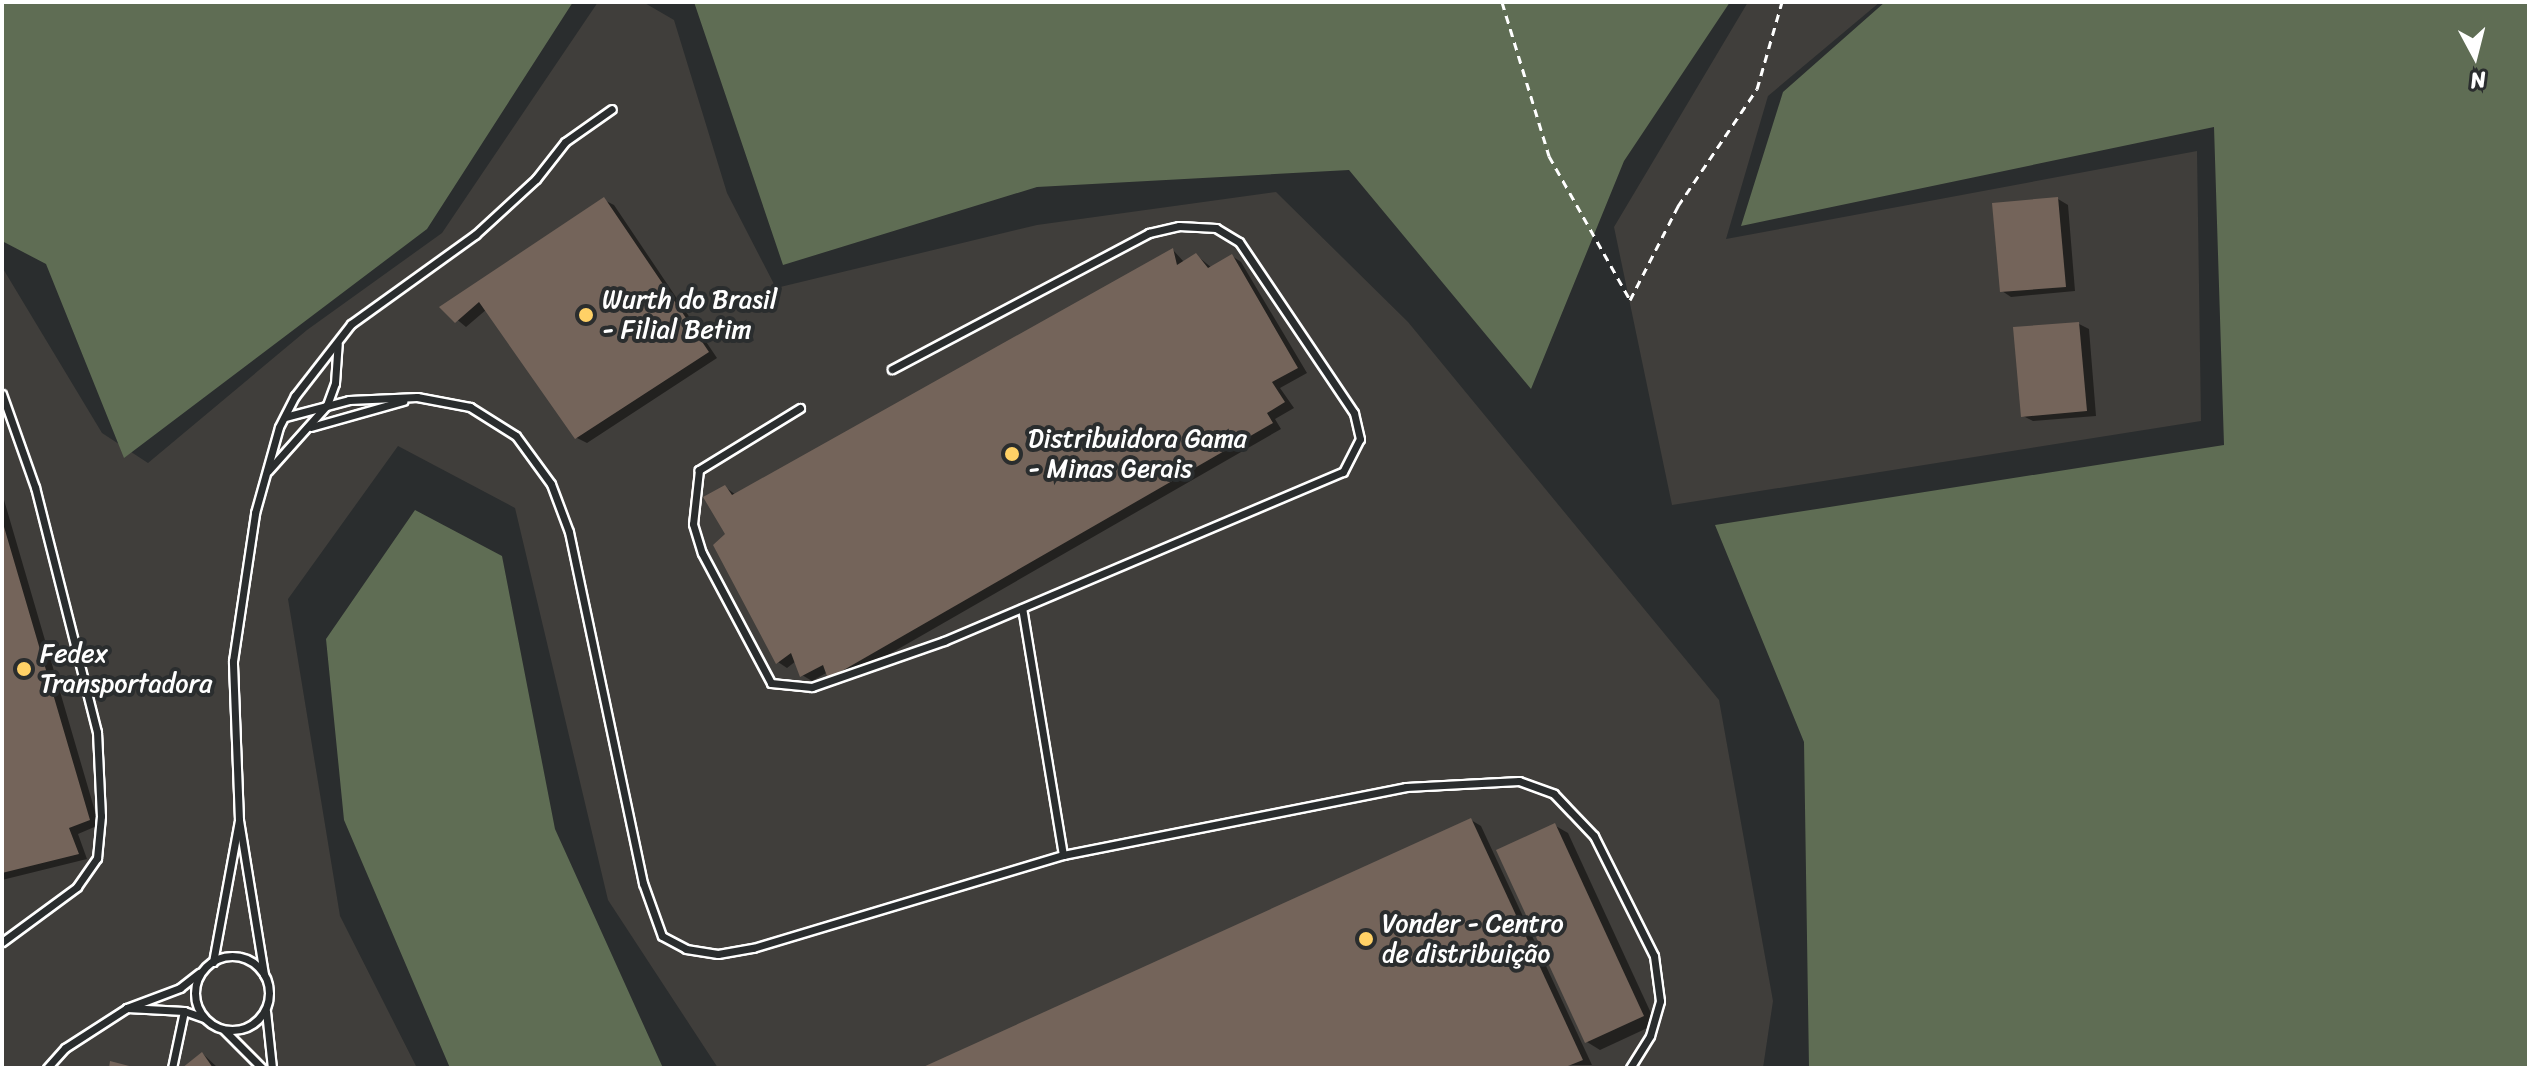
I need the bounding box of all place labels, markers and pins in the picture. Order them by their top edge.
place label: Wurth do Brasil - Filial Betim [602,284,779,346]
marker: Wurth do Brasil - Filial Betim [577,306,595,324]
place label: Distribuidora Gama - Minas Gerais [1028,423,1247,484]
marker: Distribuidora Gama - Minas Gerais [1003,445,1021,463]
place label: Fedex Transportadora [40,638,212,700]
marker: Fedex Transportadora [15,660,33,678]
place label: Vonder - Centro de distribuição [1382,908,1565,970]
marker: Vonder - Centro de distribuição [1357,930,1375,948]

